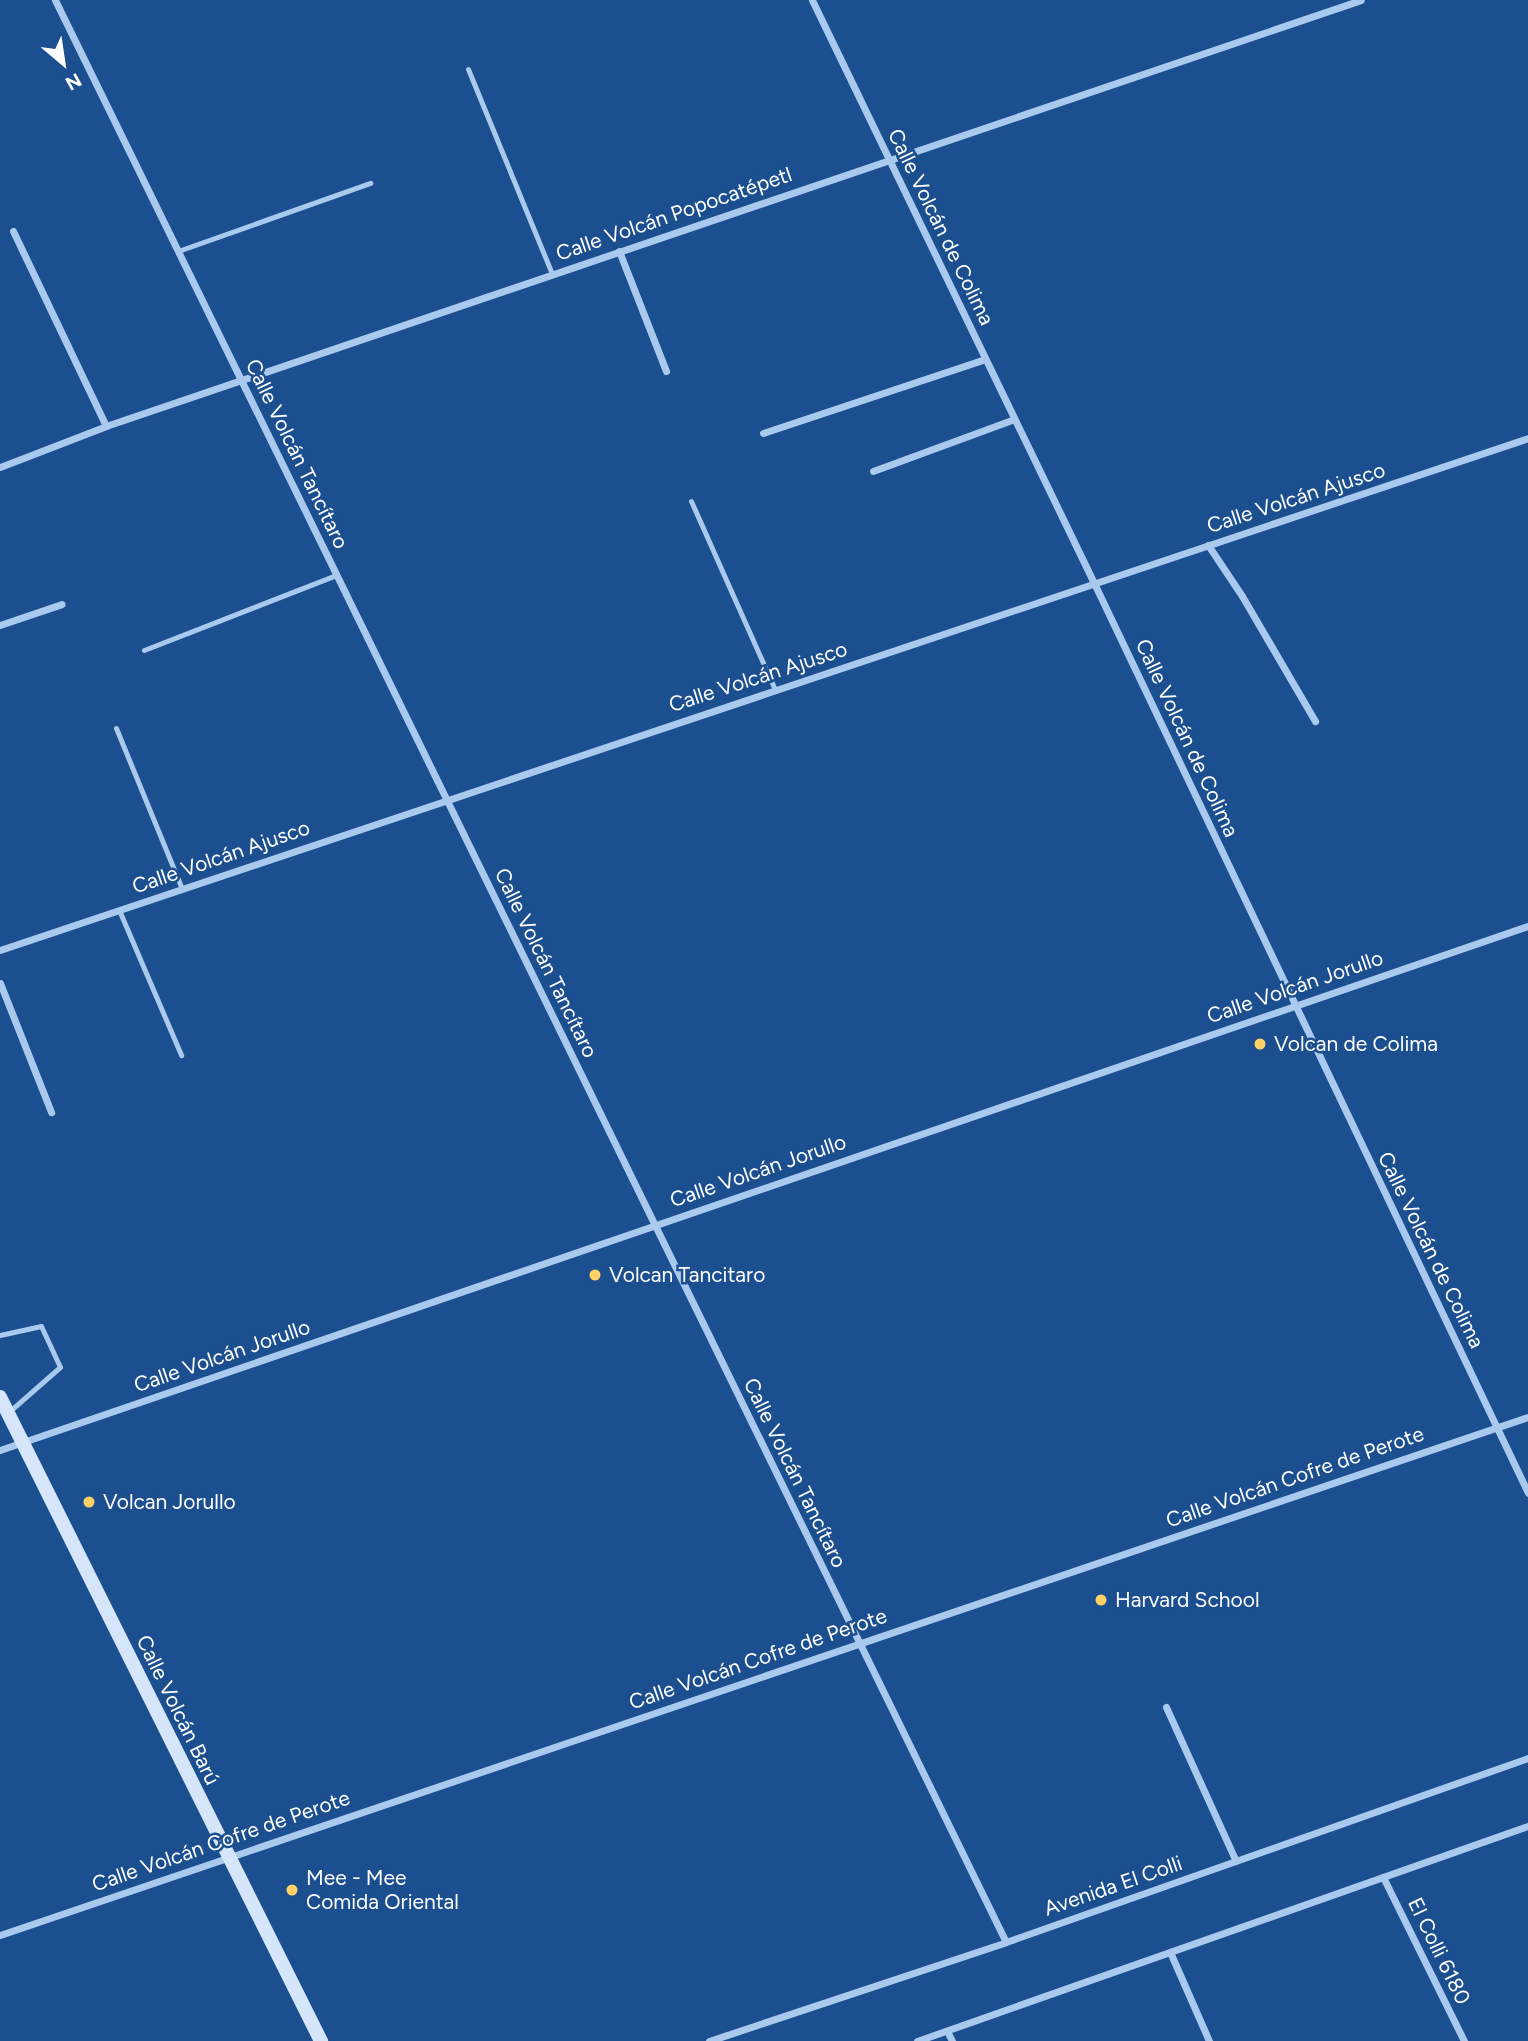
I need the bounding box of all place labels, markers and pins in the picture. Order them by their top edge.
place label: Volcan de Colima [1274,1031,1438,1057]
marker: Volcan de Colima [1252,1036,1268,1052]
place label: Volcan Tancitaro [609,1262,765,1288]
marker: Volcan Tancitaro [587,1267,603,1283]
place label: Volcan Jorullo [103,1489,236,1515]
marker: Volcan Jorullo [81,1494,97,1510]
place label: Harvard School [1115,1587,1260,1613]
marker: Harvard School [1093,1592,1109,1608]
place label: Mee - Mee Comida Oriental [306,1865,459,1915]
marker: Mee - Mee Comida Oriental [284,1882,300,1898]

